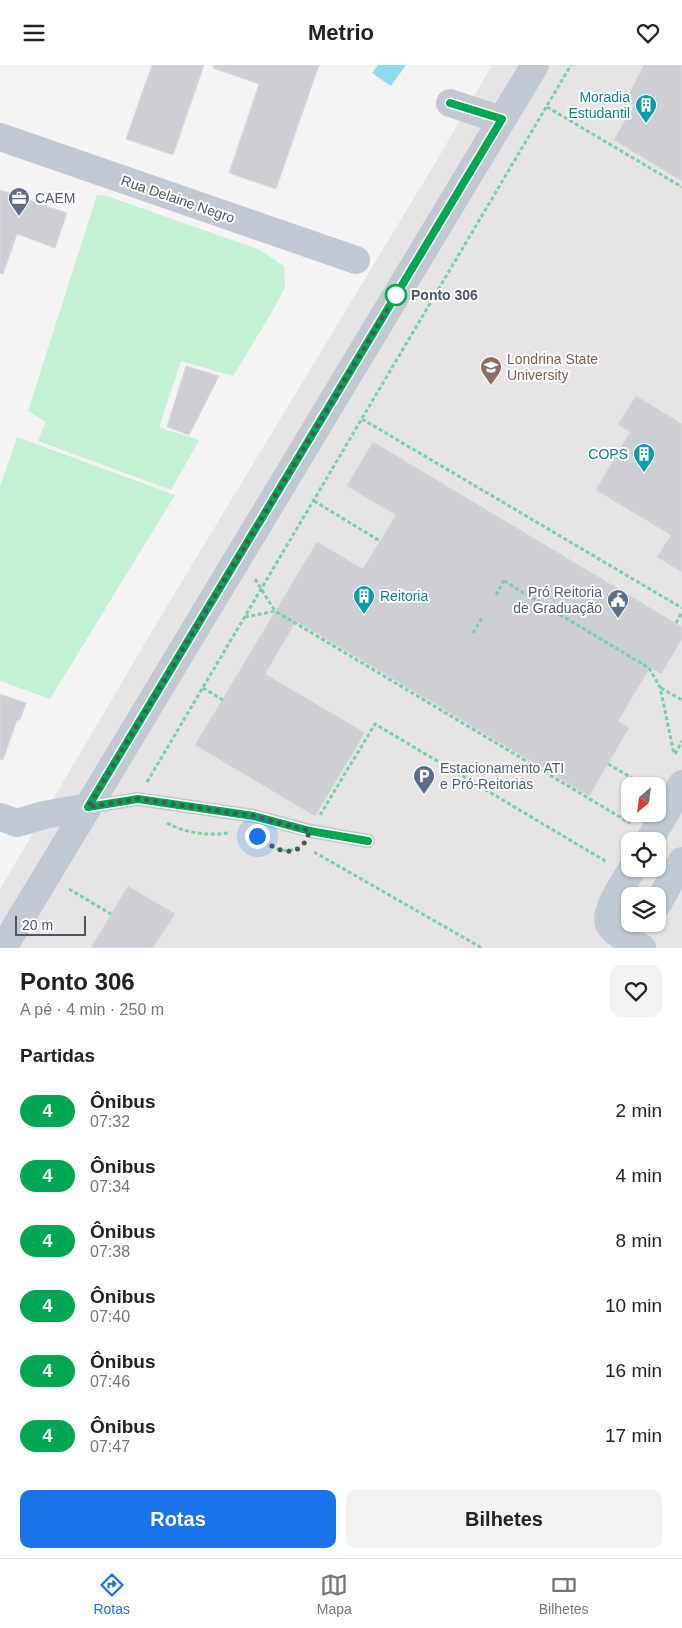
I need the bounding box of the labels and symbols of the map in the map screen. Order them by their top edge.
place label: Moradia Estudantil [569,89,630,121]
building icon: Moradia Estudantil [634,93,658,124]
street label: Rua Delaine Negro [119,172,237,226]
office icon: CAEM [7,186,31,217]
place label: CAEM [35,190,75,206]
marker: Ponto 306 [385,284,407,306]
place label: Ponto 306 [411,287,478,303]
place label: Londrina State University [507,351,598,383]
school or university icon: Londrina State University [479,355,503,386]
building icon: COPS [632,442,656,473]
place label: COPS [588,446,628,462]
building icon: Reitoria [352,584,376,615]
place label: Pró Reitoria de Graduação [513,584,602,616]
place label: Reitoria [380,588,428,604]
public building icon: Pró Reitoria de Graduação [606,588,630,619]
place label: Estacionamento ATI e Pró-Reitorias [440,760,564,792]
parking icon: Estacionamento ATI e Pró-Reitorias [412,764,436,795]
north arrow [621,777,666,823]
your location [245,824,270,849]
scale bar [15,913,86,936]

